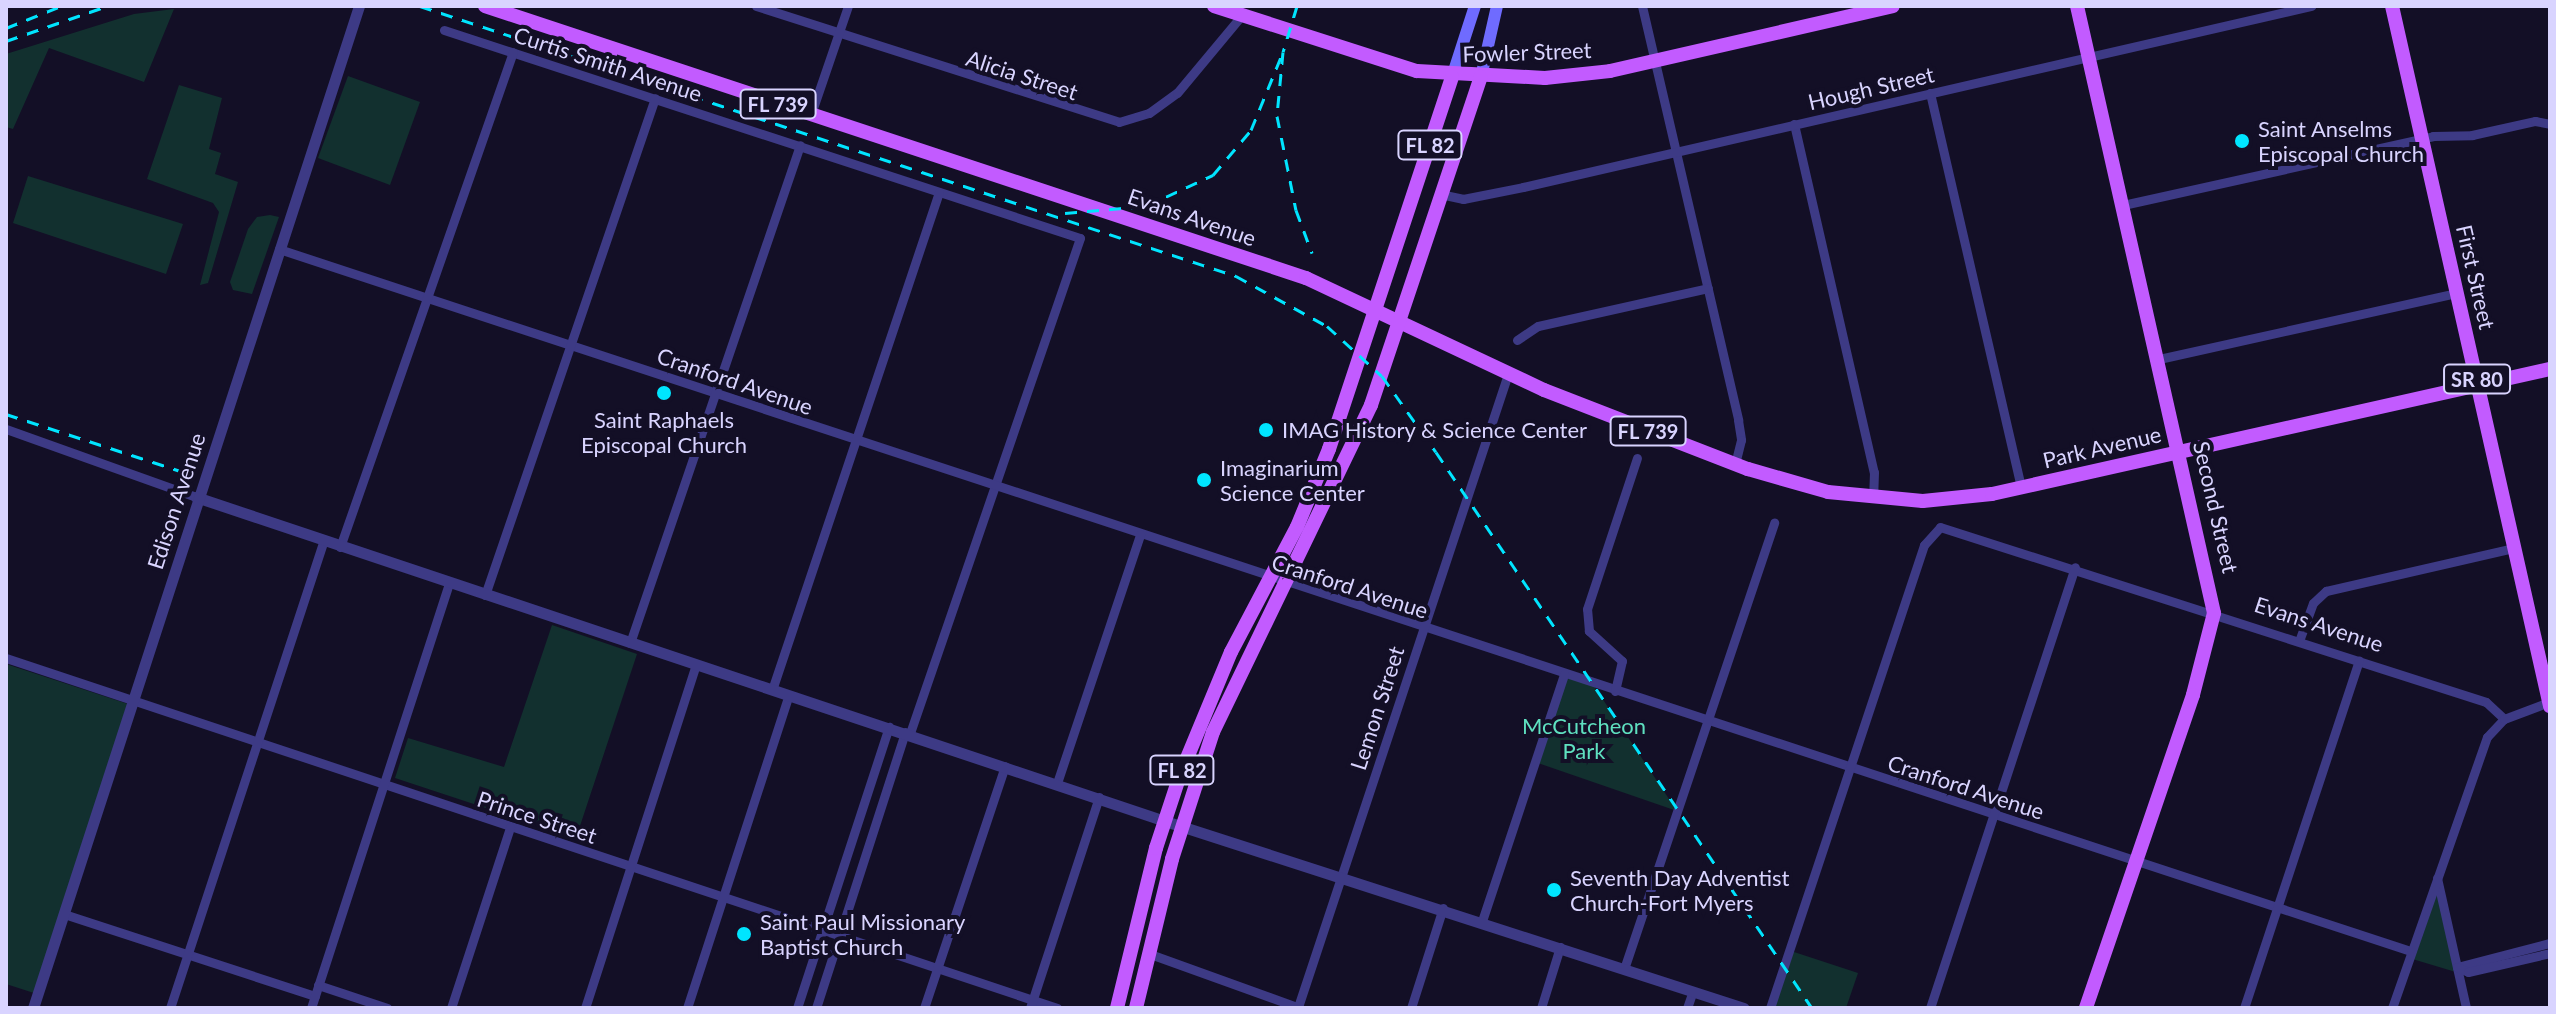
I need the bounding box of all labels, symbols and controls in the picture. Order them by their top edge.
street label: Curtis Smith Avenue [510,21,706,107]
street label: Fowler Street [1462,37,1592,67]
street label: Alicia Street [963,45,1081,105]
street label: Hough Street [1805,61,1937,115]
road number: FL 739 [738,88,818,120]
place label: Saint Anselms Episcopal Church [2258,115,2424,166]
road number: FL 82 [1396,129,1464,161]
marker: Saint Anselms Episcopal Church [2233,132,2251,150]
street label: Evans Avenue [1124,183,1260,251]
street label: First Street [2451,222,2501,332]
street label: Cranford Avenue [653,342,817,420]
road number: SR 80 [2443,363,2511,395]
marker: Saint Raphaels Episcopal Church [655,384,673,402]
place label: Saint Raphaels Episcopal Church [581,406,747,458]
road number: FL 739 [1608,415,1688,447]
place label: IMAG History & Science Center [1282,417,1588,443]
street label: Park Avenue [2040,420,2164,474]
marker: IMAG History & Science Center [1257,421,1275,439]
street label: Edison Avenue [141,429,211,573]
street label: Second Street [2188,439,2244,575]
place label: Imaginarium Science Center [1220,454,1365,506]
marker: Imaginarium Science Center [1195,471,1213,489]
street label: Cranford Avenue [1268,548,1432,624]
street label: Evans Avenue [2251,591,2387,657]
street label: Lemon Street [1345,643,1409,773]
park label: McCutcheon Park [1522,712,1646,764]
street label: Cranford Avenue [1884,749,2048,825]
road number: FL 82 [1148,754,1216,786]
street label: Prince Street [474,785,600,849]
place label: Seventh Day Adventist Church-Fort Myers [1570,864,1791,916]
marker: Seventh Day Adventist Church-Fort Myers [1545,881,1563,899]
place label: Saint Paul Missionary Baptist Church [760,908,965,960]
marker: Saint Paul Missionary Baptist Church [735,925,753,943]

